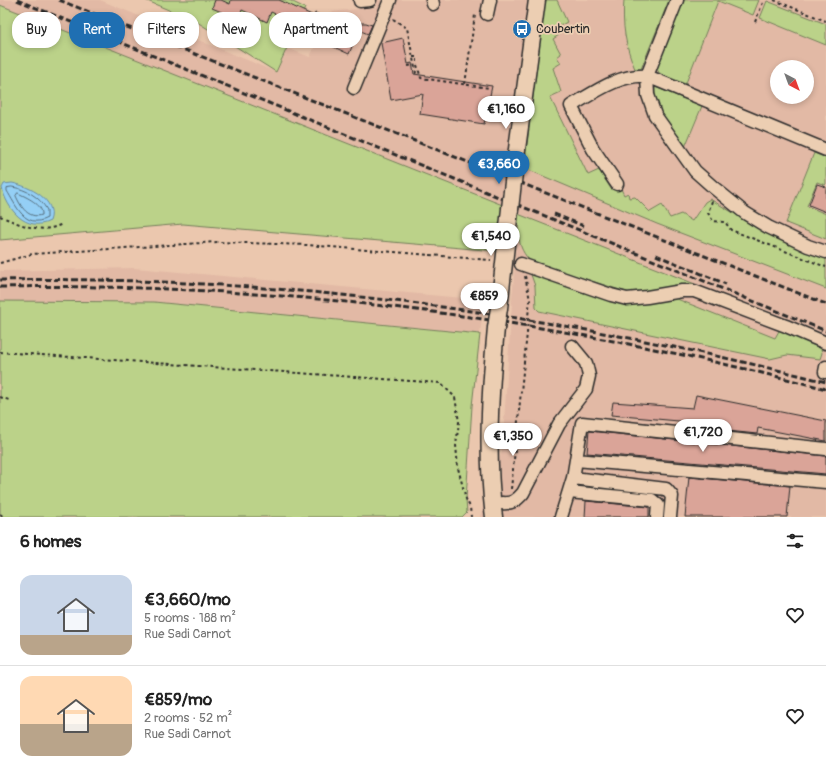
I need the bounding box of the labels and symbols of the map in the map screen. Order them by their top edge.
bus stop icon: Coubertin [511,18,533,40]
place label: Coubertin [536,21,590,37]
north arrow [770,60,814,104]
pin: €1,160 [473,96,539,130]
pin: €3,660 [466,151,532,185]
pin: €1,540 [458,223,524,257]
pin: €859 [460,283,508,317]
pin: €1,720 [670,419,736,453]
pin: €1,350 [480,423,546,457]

